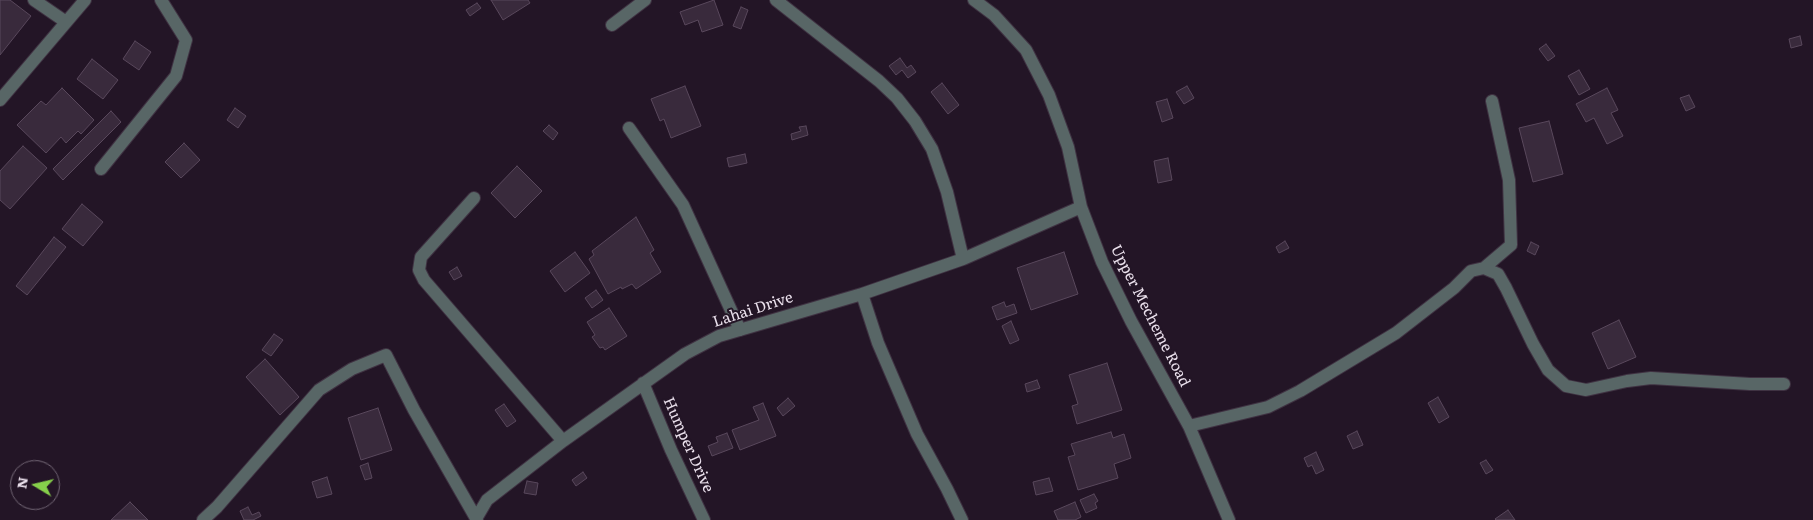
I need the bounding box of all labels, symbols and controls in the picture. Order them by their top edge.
street label: Upper Mecheme Road [1106,242,1194,390]
street label: Lahai Drive [711,289,795,331]
street label: Humper Drive [659,394,717,496]
north arrow [10,460,60,510]
text: N [10,475,32,490]

